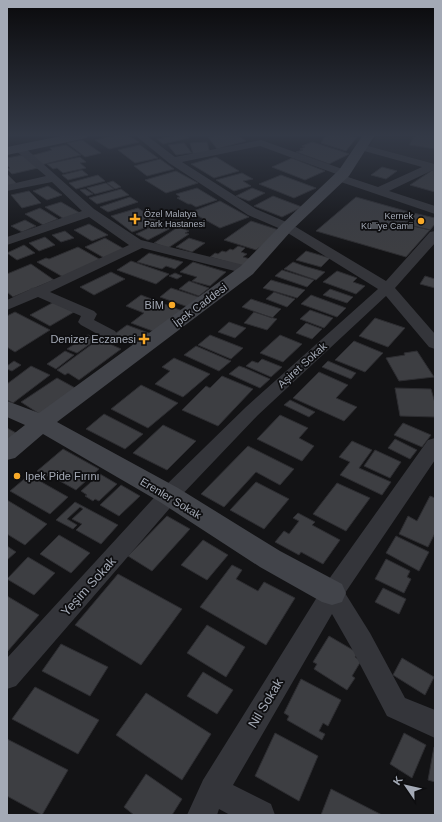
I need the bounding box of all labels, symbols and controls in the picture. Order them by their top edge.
place label: Özel Malatya Park Hastanesi [144,209,205,229]
place label: Kernek Külliye Camii [361,211,413,231]
marker: Özel Malatya Park Hastanesi [129,213,141,225]
marker: Kernek Külliye Camii [416,216,426,226]
street label: İpek Caddesi [171,281,229,329]
place label: BİM [144,299,164,311]
marker: BİM [167,300,177,310]
place label: Denizer Eczanesi [50,333,136,345]
marker: Denizer Eczanesi [139,334,149,344]
street label: Aşiret Sokak [275,340,329,390]
place label: Ipek Pide Fırını [25,470,100,482]
marker: Ipek Pide Fırını [12,471,22,481]
street label: Erenler Sokak [138,475,204,521]
street label: Yeşim Sokak [58,553,119,619]
street label: Nil Sokak [245,675,286,731]
north arrow [386,766,426,806]
text: K [391,774,405,787]

